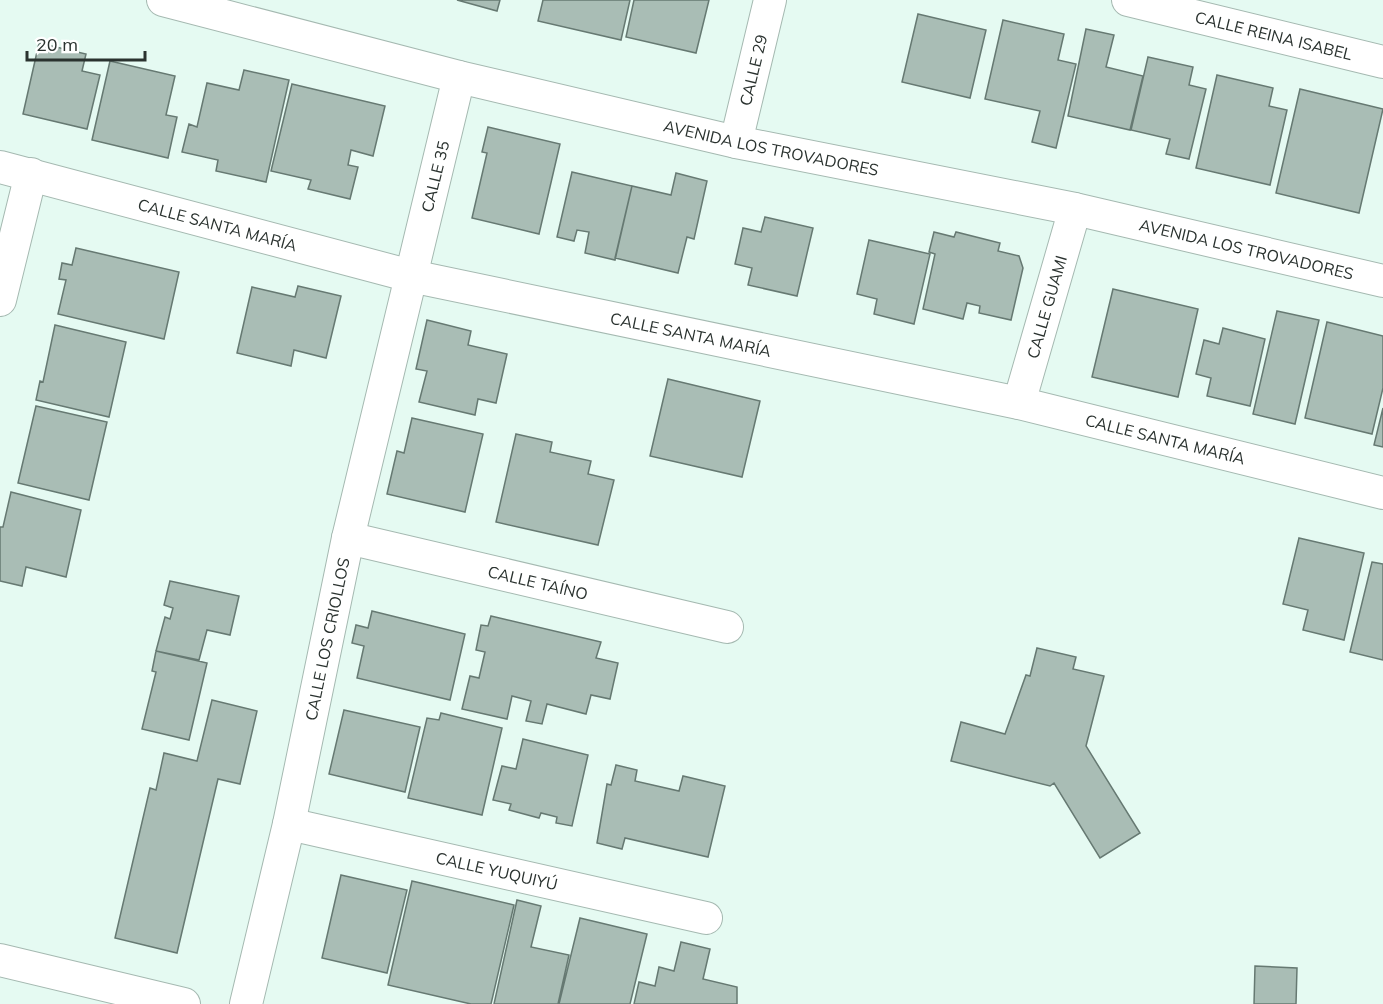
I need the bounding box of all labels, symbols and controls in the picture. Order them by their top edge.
street label: CALLE REINA ISABEL [1193,7,1355,64]
scale bar [27,24,146,62]
street label: CALLE 29 [735,32,771,108]
text: 20 m [36,33,78,56]
street label: AVENIDA LOS TROVADORES [662,115,881,180]
street label: CALLE 35 [417,139,453,214]
street label: CALLE SANTA MARÍA [136,194,300,255]
street label: AVENIDA LOS TROVADORES [1137,214,1356,284]
street label: CALLE GUAMI [1022,253,1071,361]
street label: CALLE SANTA MARÍA [608,308,773,361]
street label: CALLE SANTA MARÍA [1083,410,1248,469]
street label: CALLE LOS CRIOLLOS [301,556,354,722]
street label: CALLE TAÍNO [486,561,590,604]
street label: CALLE YUQUIYÚ [434,847,560,894]

